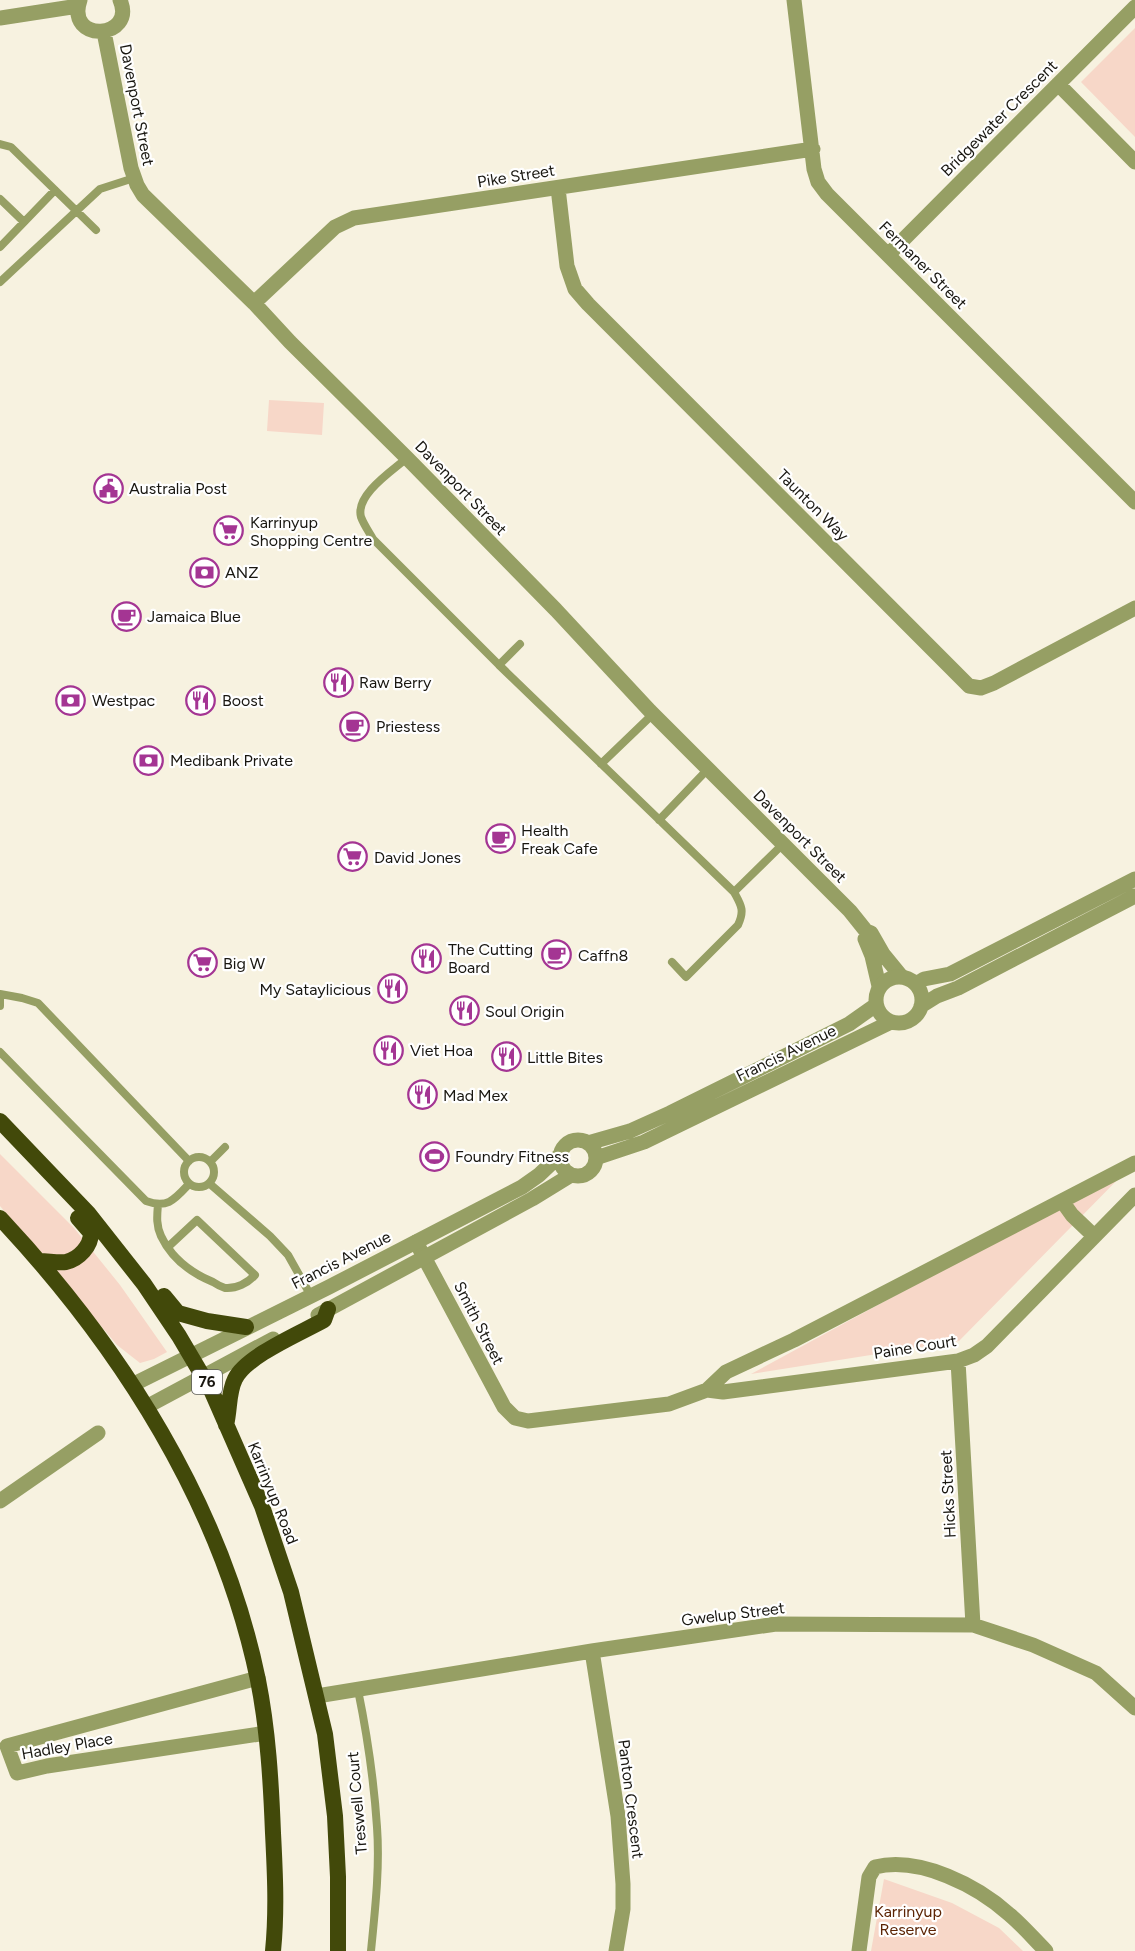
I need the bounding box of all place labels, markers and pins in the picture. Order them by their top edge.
public building icon: Australia Post [92,472,124,504]
place label: Australia Post [129,479,227,498]
place label: Karrinyup Shopping Centre [250,513,373,550]
supermarket icon: Karrinyup Shopping Centre [213,515,245,547]
bank icon: ANZ [188,556,220,588]
place label: ANZ [225,563,258,582]
cafe icon: Jamaica Blue [110,600,142,632]
place label: Jamaica Blue [147,607,241,626]
restaurant icon: Raw Berry [322,666,354,698]
place label: Raw Berry [359,673,432,692]
bank icon: Westpac [55,684,87,716]
restaurant icon: Boost [185,684,217,716]
place label: Westpac [92,691,156,710]
place label: Boost [222,691,264,710]
cafe icon: Priestess [339,710,371,742]
place label: Priestess [376,717,440,736]
bank icon: Medibank Private [133,744,165,776]
place label: Medibank Private [170,751,293,770]
place label: Health Freak Cafe [521,821,598,858]
cafe icon: Health Freak Cafe [484,823,516,855]
supermarket icon: David Jones [337,841,369,873]
place label: David Jones [374,848,461,867]
cafe icon: Caffn8 [541,939,573,971]
place label: The Cutting Board [448,940,533,977]
restaurant icon: The Cutting Board [411,942,443,974]
place label: Caffn8 [578,946,628,965]
supermarket icon: Big W [186,947,218,979]
place label: Big W [223,954,266,973]
restaurant icon: My Sataylicious [376,973,408,1005]
place label: My Sataylicious [259,980,371,999]
restaurant icon: Soul Origin [448,995,480,1027]
place label: Soul Origin [485,1002,564,1021]
restaurant icon: Viet Hoa [373,1034,405,1066]
place label: Viet Hoa [410,1041,473,1060]
restaurant icon: Little Bites [490,1041,522,1073]
place label: Little Bites [527,1048,603,1067]
restaurant icon: Mad Mex [406,1079,438,1111]
place label: Mad Mex [443,1086,508,1105]
sports icon: Foundry Fitness [418,1140,450,1172]
place label: Foundry Fitness [455,1147,569,1166]

